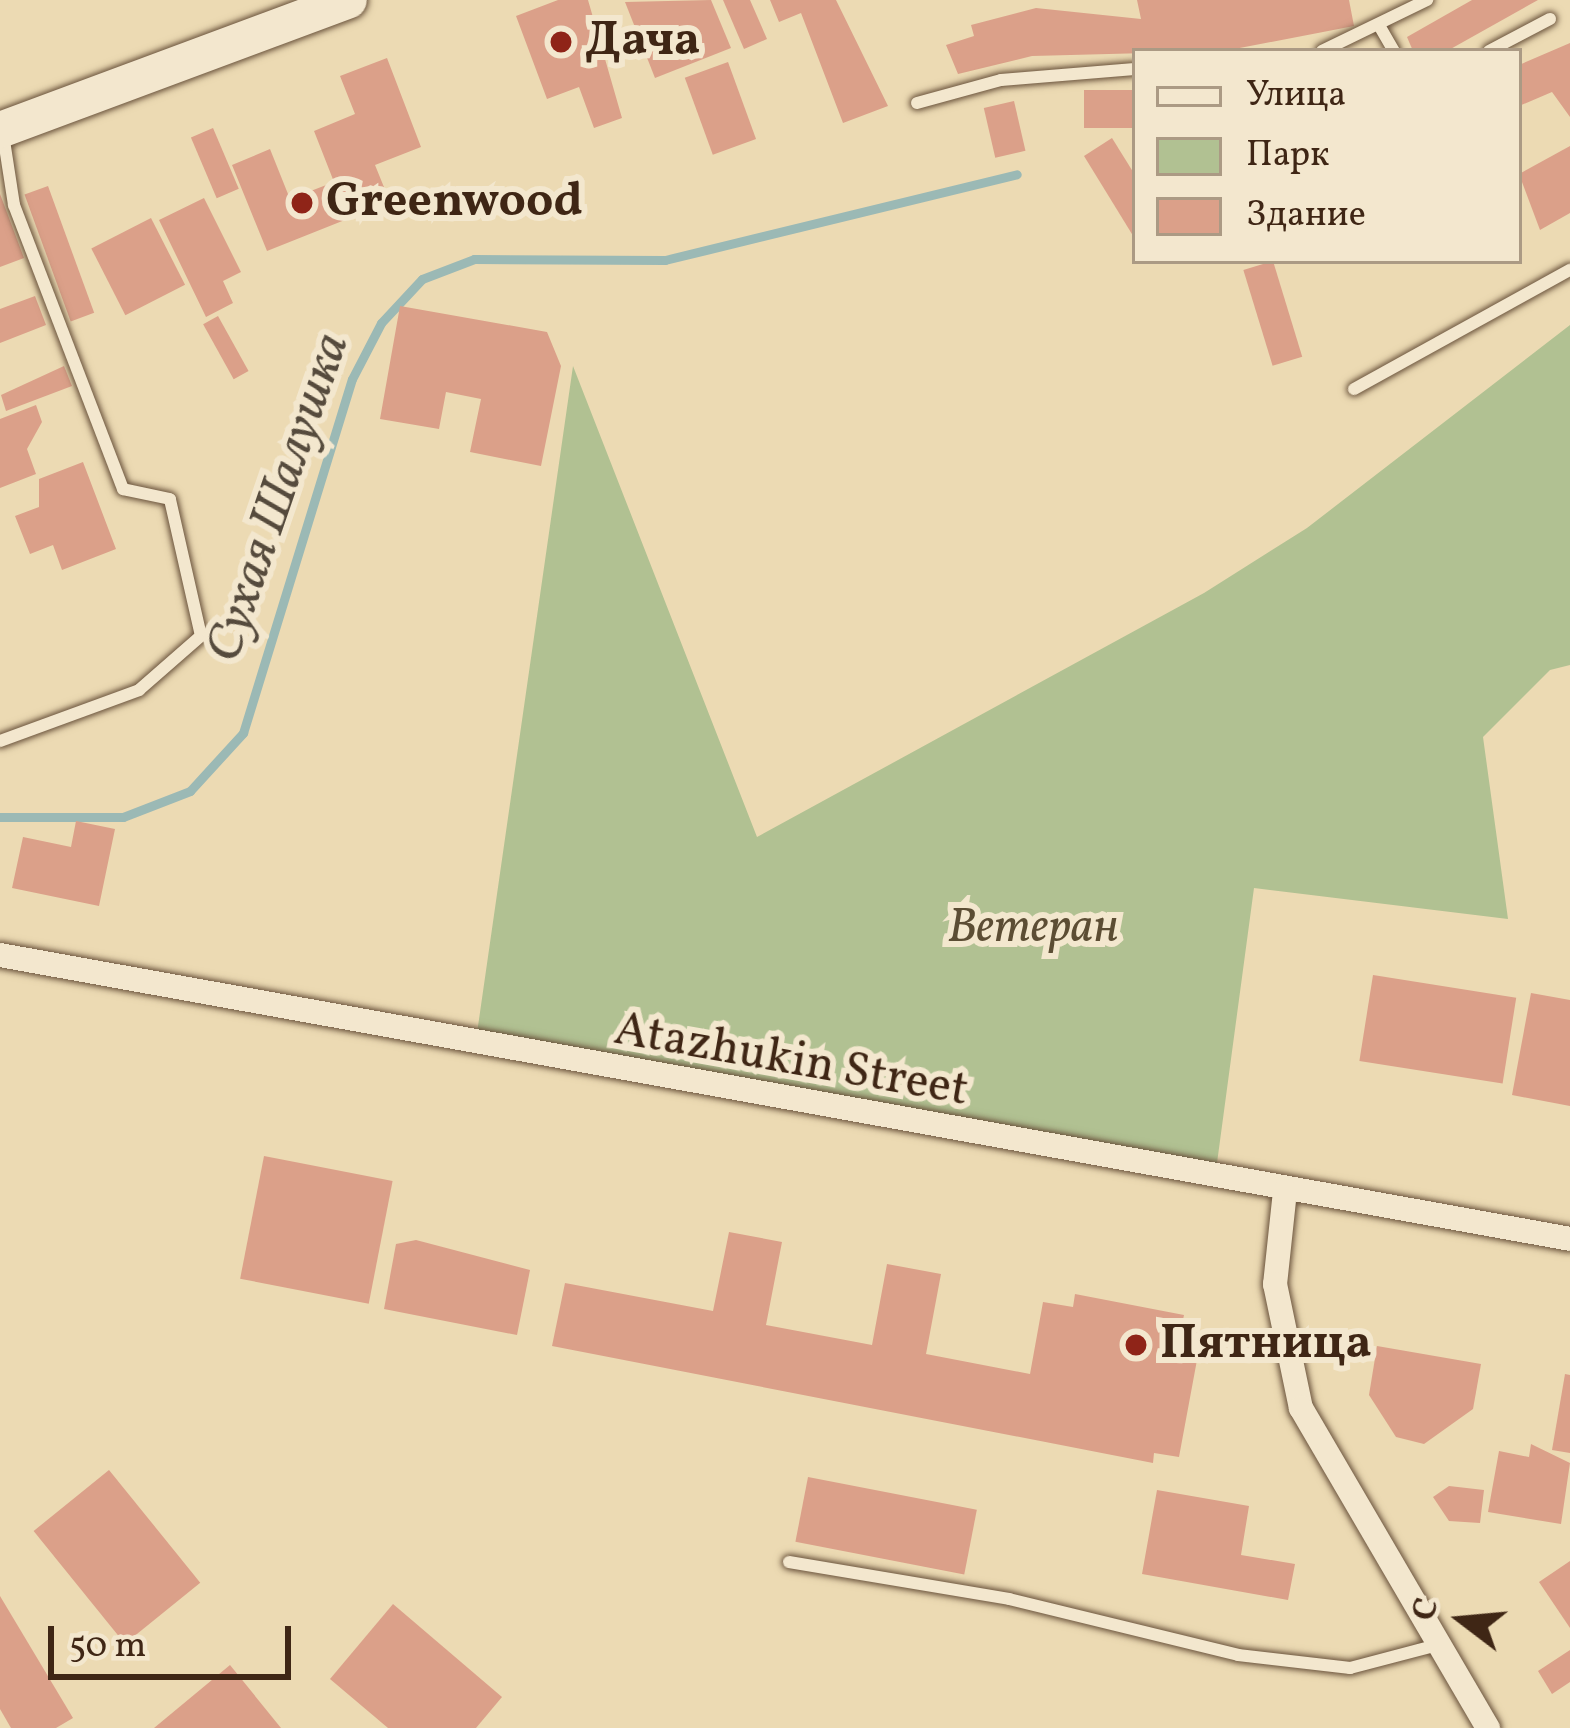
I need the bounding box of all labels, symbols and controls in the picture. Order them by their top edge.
place label: Дача [585,13,700,71]
marker: Дача [548,29,574,55]
legend [1132,48,1522,264]
text: Улица [1246,71,1346,121]
text: Парк [1246,131,1329,181]
place label: Greenwood [326,174,583,232]
marker: Greenwood [289,190,315,216]
text: Здание [1246,191,1366,241]
water label: Сухая Шалушка [195,326,365,670]
park label: Ветеран [947,900,1119,958]
street label: Atazhukin Street [610,1002,972,1120]
place label: Пятница [1160,1316,1372,1374]
marker: Пятница [1123,1332,1149,1358]
north arrow [1402,1560,1522,1680]
text: С [1402,1594,1452,1627]
scale bar [54,1602,297,1676]
text: 50 m [69,1622,146,1672]

